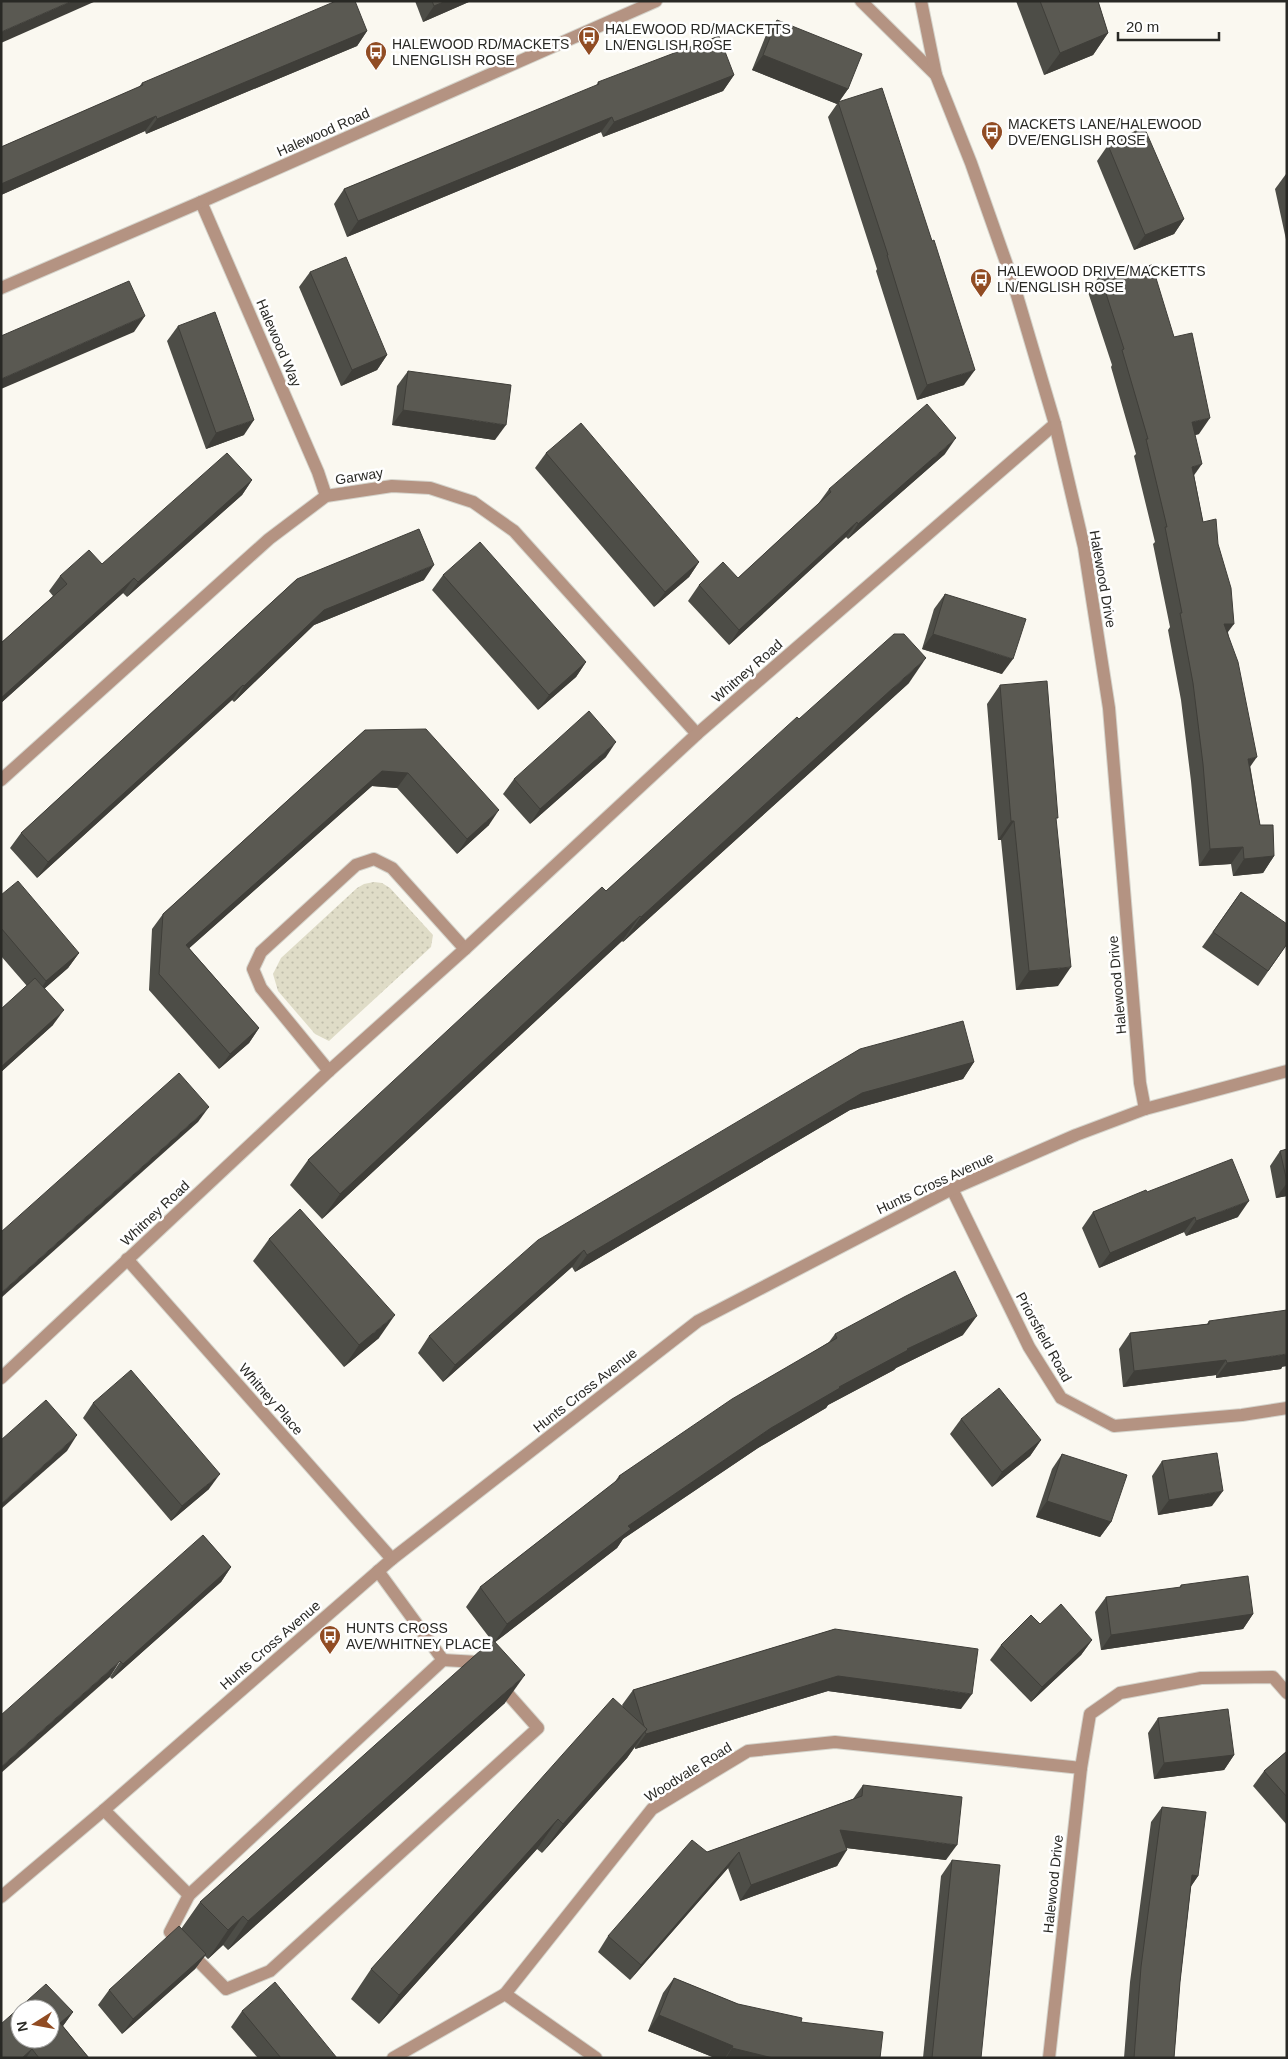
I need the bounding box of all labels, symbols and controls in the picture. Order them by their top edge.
scale bar [1118,10,1219,42]
text: 20 m [1126,18,1159,35]
place label: HALEWOOD RD/MACKETTS LN/ENGLISH ROSE [605,21,791,53]
bus stop icon: HALEWOOD RD/MACKETTS LN/ENGLISH ROSE [577,25,601,56]
place label: HALEWOOD RD/MACKETS LNENGLISH ROSE [392,36,569,68]
bus stop icon: HALEWOOD RD/MACKETS LNENGLISH ROSE [364,40,388,71]
street label: Halewood Road [274,104,372,160]
place label: MACKETS LANE/HALEWOOD DVE/ENGLISH ROSE [1008,116,1202,148]
bus stop icon: MACKETS LANE/HALEWOOD DVE/ENGLISH ROSE [980,120,1004,151]
place label: HALEWOOD DRIVE/MACKETTS LN/ENGLISH ROSE [997,263,1205,295]
bus stop icon: HALEWOOD DRIVE/MACKETTS LN/ENGLISH ROSE [969,267,993,298]
street label: Halewood Way [253,297,305,389]
street label: Garway [334,464,384,488]
street label: Halewood Drive [1087,529,1119,629]
street label: Whitney Road [709,636,785,706]
street label: Halewood Drive [1105,935,1129,1035]
street label: Hunts Cross Avenue [874,1149,996,1217]
street label: Whitney Road [117,1177,193,1249]
street label: Priorsfield Road [1013,1290,1075,1384]
street label: Hunts Cross Avenue [530,1344,640,1436]
street label: Whitney Place [236,1360,307,1438]
street label: Hunts Cross Avenue [217,1597,323,1693]
place label: HUNTS CROSS AVE/WHITNEY PLACE [346,1620,491,1652]
bus stop icon: HUNTS CROSS AVE/WHITNEY PLACE [318,1624,342,1655]
street label: Woodvale Road [642,1739,734,1805]
street label: Halewood Drive [1040,1834,1066,1934]
north arrow [10,1999,60,2049]
text: N [13,2020,31,2033]

